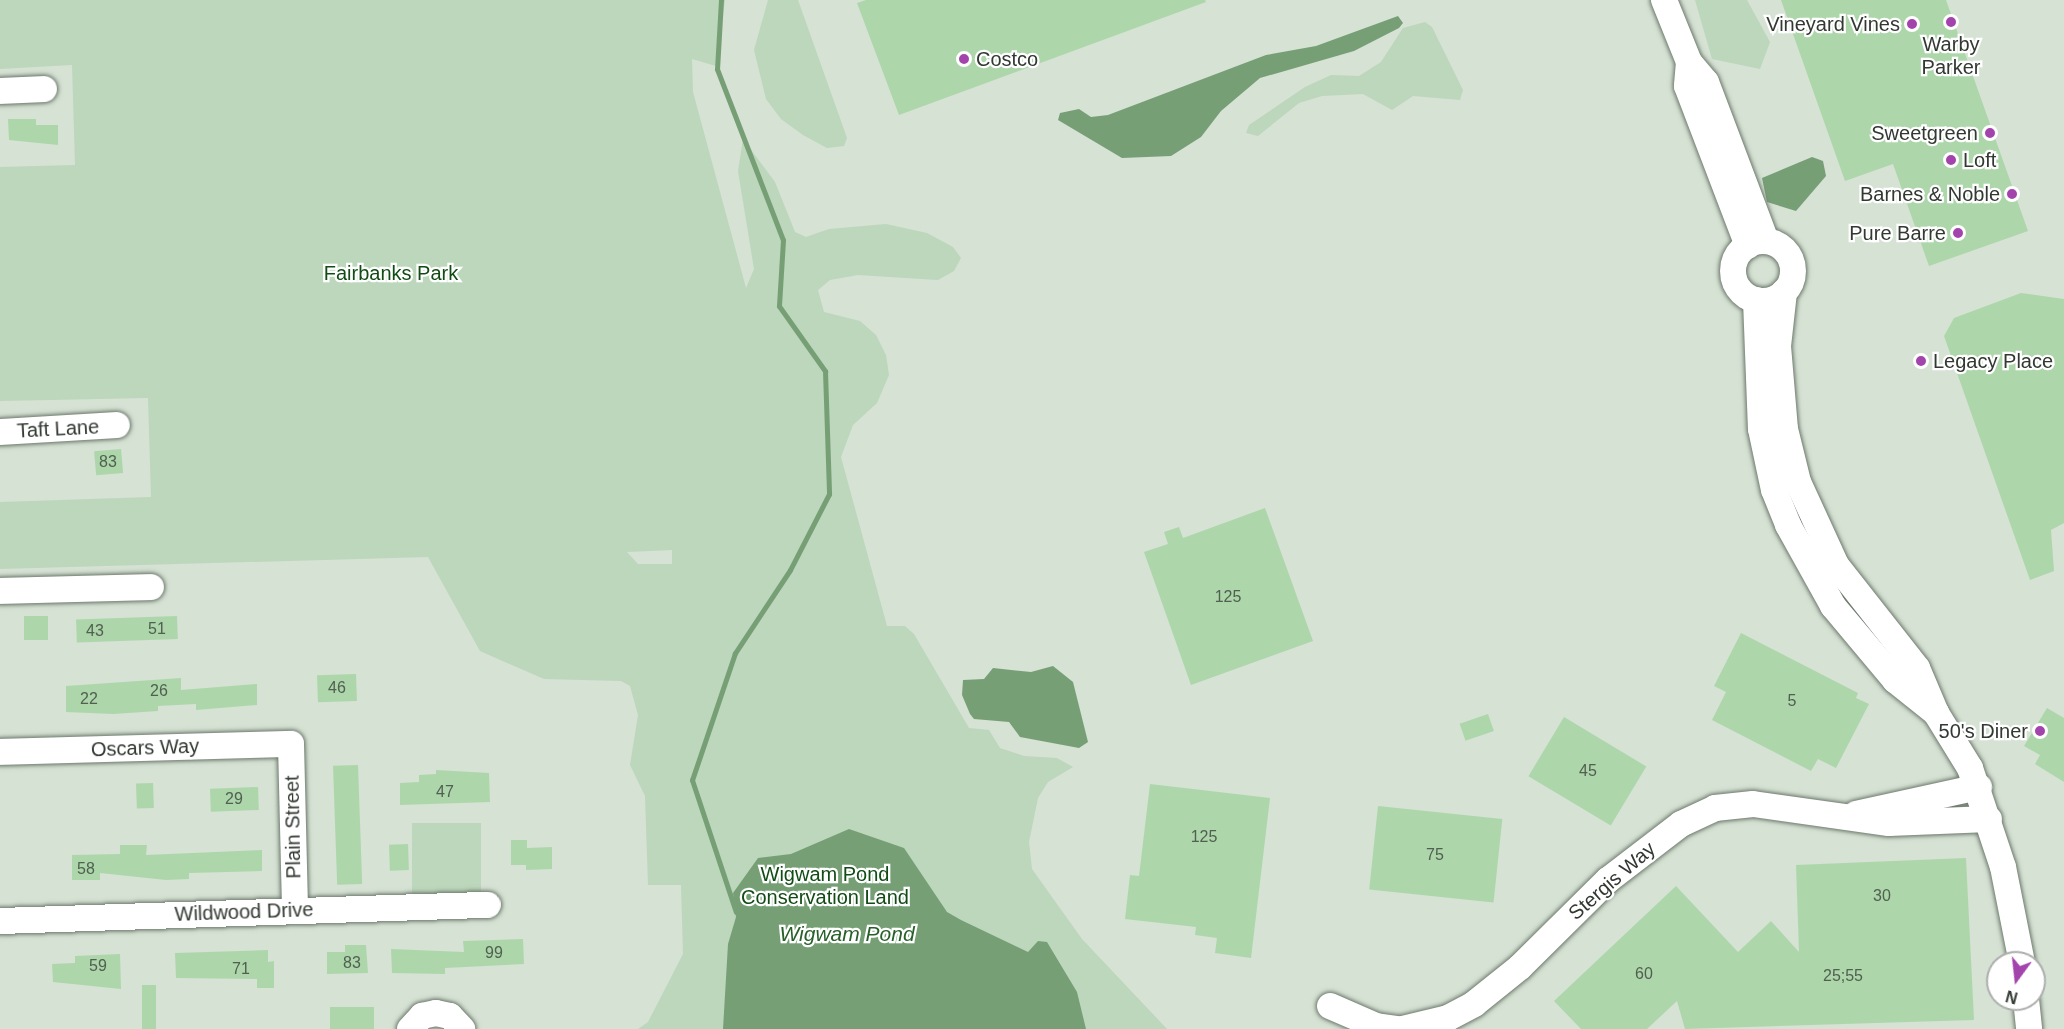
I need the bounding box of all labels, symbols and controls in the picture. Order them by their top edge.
place label: Vineyard Vines [1766,12,1900,36]
marker: Warby Parker [1944,15,1958,29]
marker: Vineyard Vines [1905,17,1919,31]
place label: Warby Parker [1922,32,1980,79]
place label: Costco [976,47,1038,71]
marker: Costco [957,52,971,66]
place label: Sweetgreen [1871,121,1978,145]
marker: Sweetgreen [1983,126,1997,140]
place label: Loft [1963,148,1996,172]
marker: Loft [1944,153,1958,167]
place label: Barnes & Noble [1860,182,2000,206]
marker: Barnes & Noble [2005,187,2019,201]
place label: Pure Barre [1849,221,1946,245]
marker: Pure Barre [1951,226,1965,240]
park label: Fairbanks Park [324,261,458,285]
place label: Legacy Place [1933,349,2053,373]
marker: Legacy Place [1914,354,1928,368]
street label: Taft Lane [16,415,100,443]
house number: 83 [99,452,117,472]
house number: 125 [1215,587,1241,607]
house number: 51 [148,619,166,639]
house number: 43 [86,621,104,641]
house number: 46 [328,678,346,698]
house number: 26 [150,681,168,701]
house number: 22 [80,689,98,709]
house number: 5 [1788,691,1796,711]
place label: 50's Diner [1939,719,2028,743]
marker: 50's Diner [2033,724,2047,738]
street label: Oscars Way [91,734,199,762]
house number: 45 [1579,761,1597,781]
street label: Plain Street [280,775,306,879]
house number: 47 [436,782,454,802]
house number: 29 [225,789,243,809]
house number: 125 [1191,827,1217,847]
street label: Stergis Way [1564,837,1660,925]
house number: 75 [1426,845,1444,865]
house number: 58 [77,859,95,879]
park label: Wigwam Pond Conservation Land [741,862,909,909]
house number: 30 [1873,886,1891,906]
street label: Wildwood Drive [174,898,314,926]
water label: Wigwam Pond [779,921,915,947]
house number: 99 [485,943,503,963]
north arrow [1986,951,2046,1011]
house number: 83 [343,953,361,973]
house number: 59 [89,956,107,976]
house number: 71 [232,959,250,979]
house number: 60 [1635,964,1653,984]
house number: 25;55 [1823,966,1863,986]
text: N [2004,987,2020,1007]

